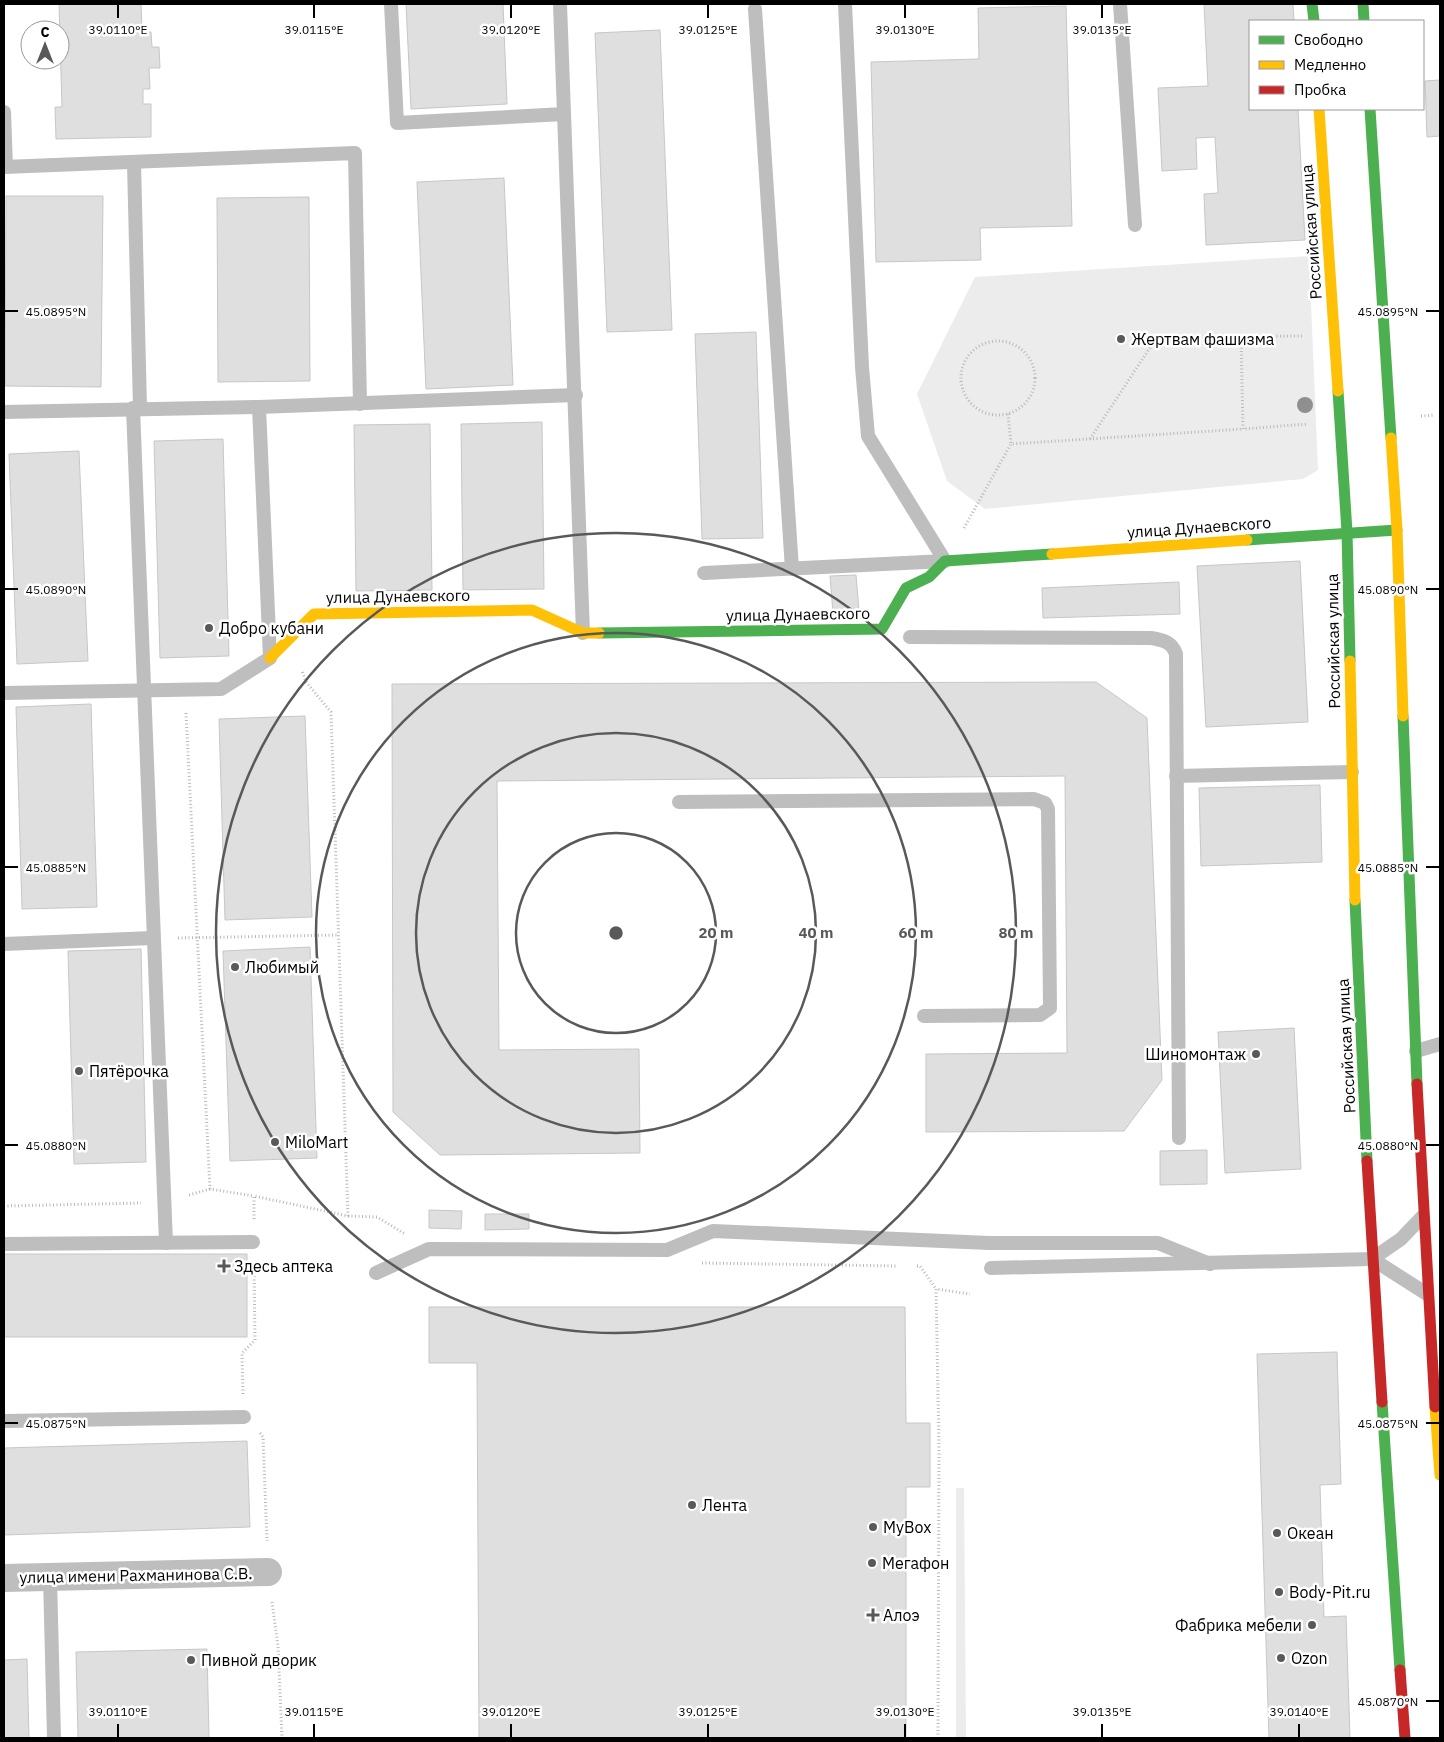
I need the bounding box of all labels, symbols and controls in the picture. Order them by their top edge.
north arrow [20,20,70,70]
legend [1249,20,1424,110]
text: 39.0110°E [88,22,148,37]
text: 39.0115°E [284,22,344,37]
text: 39.0120°E [481,22,541,37]
text: 39.0125°E [678,22,738,37]
text: 39.0130°E [875,22,935,37]
text: 39.0135°E [1072,22,1132,37]
text: С [40,23,50,41]
text: Свободно [1294,30,1363,49]
text: Медленно [1294,55,1366,74]
text: Пробка [1294,80,1346,99]
street label: Российская улица [1296,163,1326,300]
text: 45.0895°N [26,304,86,319]
text: 45.0895°N [1358,304,1418,319]
place label: Жертвам фашизма [1131,329,1275,349]
marker: Жертвам фашизма [1115,333,1127,345]
street label: улица Дунаевского [1126,512,1272,542]
street label: Российская улица [1322,573,1344,709]
text: 45.0890°N [26,582,86,597]
text: 45.0890°N [1358,582,1418,597]
street label: улица Дунаевского [326,585,470,607]
street label: улица Дунаевского [726,603,870,625]
place label: Добро кубани [219,618,324,638]
marker: Добро кубани [203,622,215,634]
text: 45.0885°N [26,860,86,875]
text: 45.0885°N [1358,860,1418,875]
text: 20 m [699,923,733,942]
text: 40 m [799,923,833,942]
text: 60 m [899,923,933,942]
text: 80 m [999,923,1033,942]
centre of rings [607,924,625,942]
place label: Любимый [245,957,319,977]
marker: Любимый [229,961,241,973]
street label: Российская улица [1332,978,1360,1114]
place label: Шиномонтаж [1145,1044,1246,1064]
marker: Шиномонтаж [1250,1048,1262,1060]
place label: Пятёрочка [89,1061,169,1081]
marker: Пятёрочка [73,1065,85,1077]
place label: MiloMart [285,1132,348,1152]
marker: MiloMart [269,1136,281,1148]
text: 45.0880°N [26,1138,86,1153]
text: 45.0880°N [1358,1138,1418,1153]
place label: Здесь аптека [234,1256,333,1276]
marker: Здесь аптека [218,1260,230,1272]
text: 45.0875°N [26,1416,86,1431]
text: 45.0875°N [1358,1416,1418,1431]
place label: Лента [702,1495,747,1515]
marker: Лента [686,1499,698,1511]
place label: MyBox [883,1517,931,1537]
marker: MyBox [867,1521,879,1533]
place label: Океан [1287,1523,1334,1543]
marker: Океан [1271,1527,1283,1539]
place label: Мегафон [882,1553,949,1573]
marker: Мегафон [866,1557,878,1569]
street label: улица имени Рахманинова С.В. [19,1563,253,1587]
place label: Body-Pit.ru [1289,1582,1371,1602]
marker: Body-Pit.ru [1273,1586,1285,1598]
place label: Алоэ [883,1605,920,1625]
marker: Алоэ [867,1609,879,1621]
place label: Фабрика мебели [1175,1615,1302,1635]
marker: Фабрика мебели [1306,1619,1318,1631]
place label: Ozon [1291,1648,1328,1668]
place label: Пивной дворик [201,1650,317,1670]
marker: Ozon [1275,1652,1287,1664]
marker: Пивной дворик [185,1654,197,1666]
text: 45.0870°N [1358,1694,1418,1709]
text: 39.0110°E [88,1704,148,1719]
text: 39.0115°E [284,1704,344,1719]
text: 39.0120°E [481,1704,541,1719]
text: 39.0125°E [678,1704,738,1719]
text: 39.0130°E [875,1704,935,1719]
text: 39.0135°E [1072,1704,1132,1719]
text: 39.0140°E [1269,1704,1329,1719]

